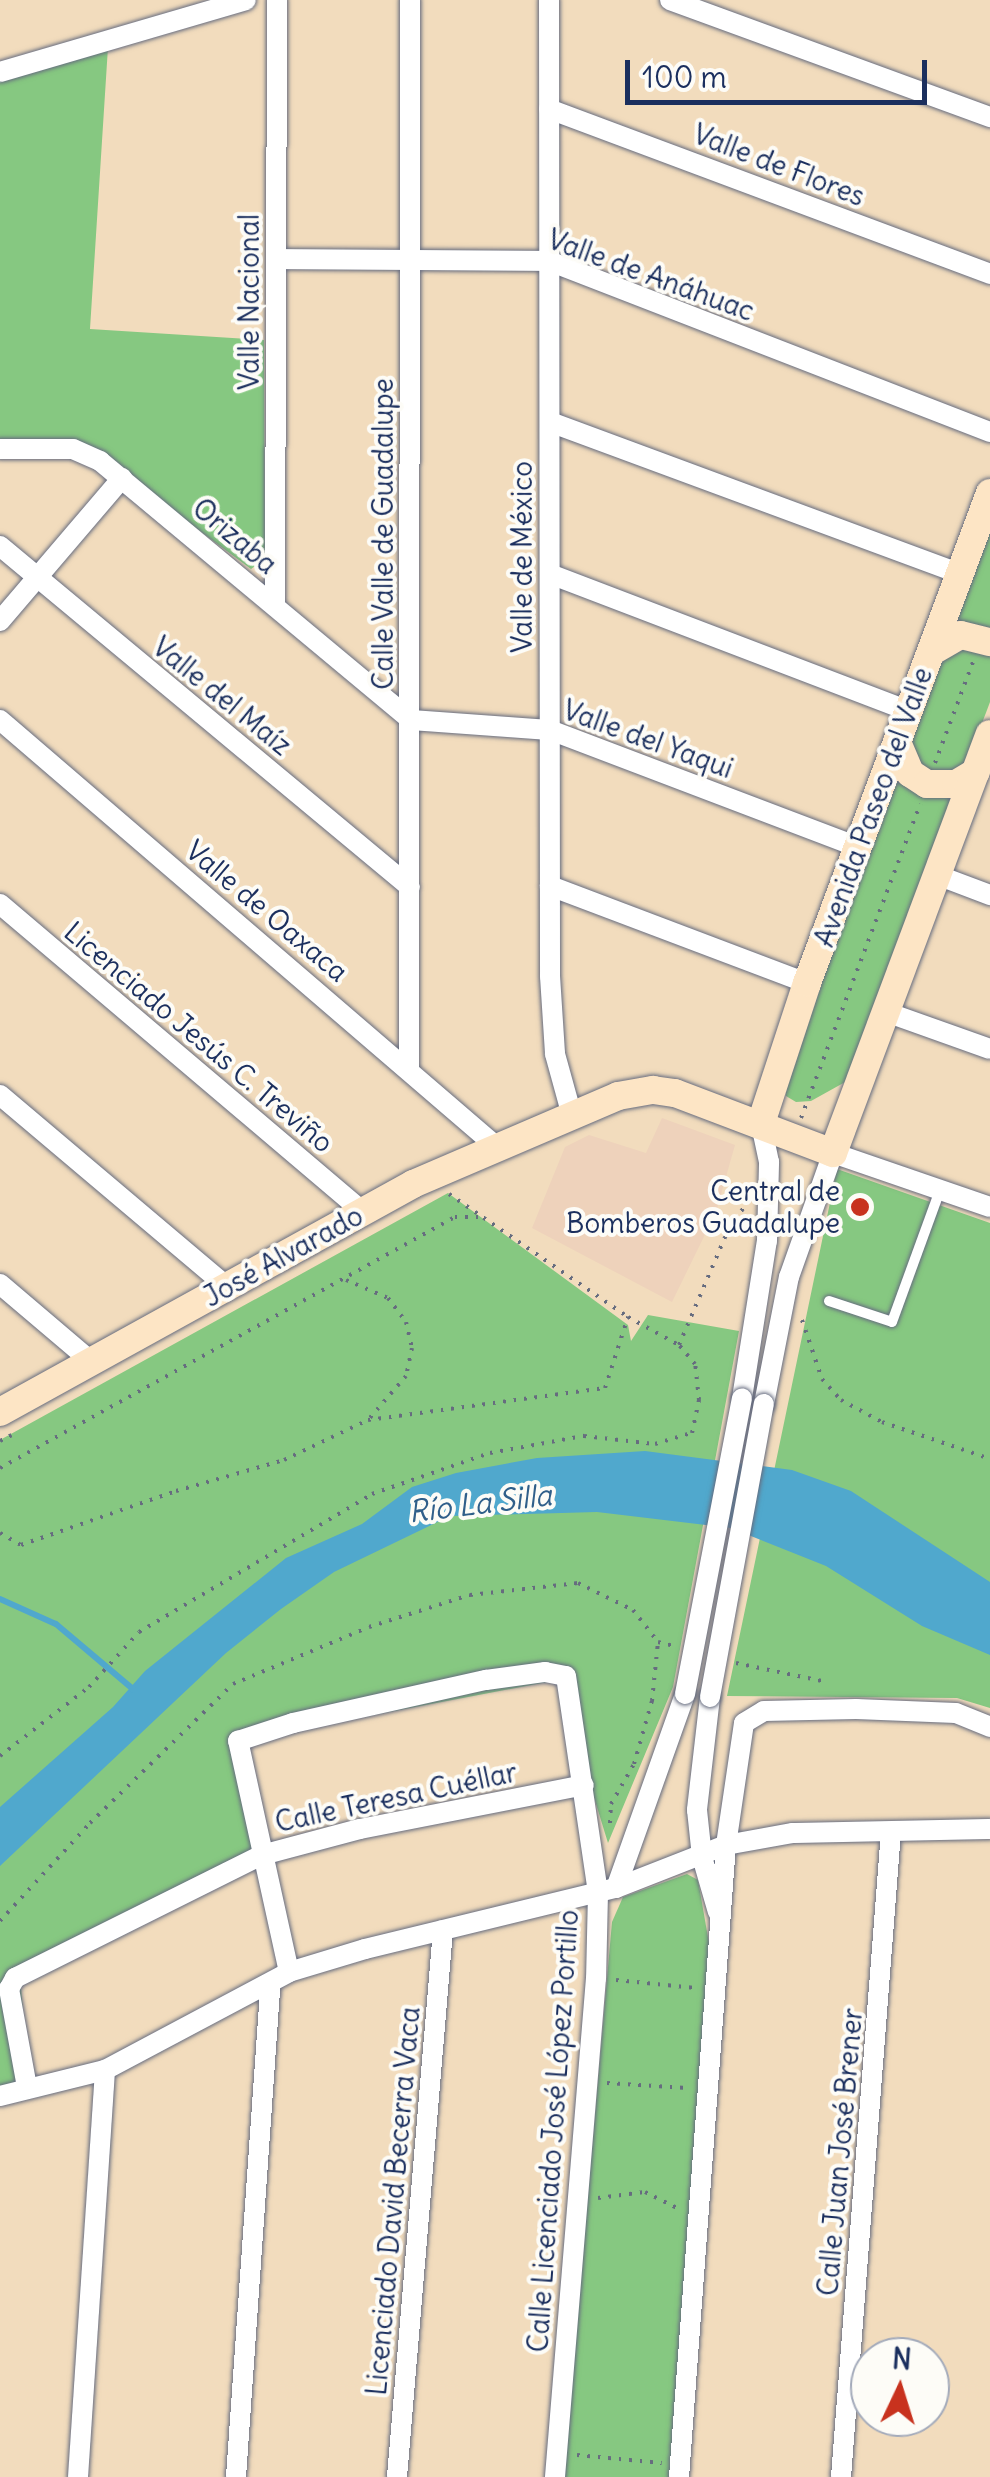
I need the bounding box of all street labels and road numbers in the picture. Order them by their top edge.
street label: Valle de Flores [688,117,870,213]
street label: Valle Nacional [232,214,266,390]
street label: Valle de Anáhuac [543,222,759,328]
street label: Calle Valle de Guadalupe [366,378,400,690]
street label: Valle de México [505,461,539,653]
street label: Orizaba [186,491,284,581]
street label: Valle del Maíz [146,630,298,762]
street label: Avenida Paseo del Valle [807,663,939,951]
street label: Valle del Yaqui [558,693,738,785]
street label: Valle de Oaxaca [179,833,355,989]
street label: Licenciado Jesús C. Treviño [58,915,340,1159]
street label: José Alvarado [197,1198,369,1314]
street label: Calle Teresa Cuéllar [272,1755,520,1839]
street label: Calle Licenciado José López Portillo [521,1908,585,2354]
street label: Licenciado David Becerra Vaca [359,2005,427,2397]
street label: Calle Juan José Brener [811,2007,869,2297]

